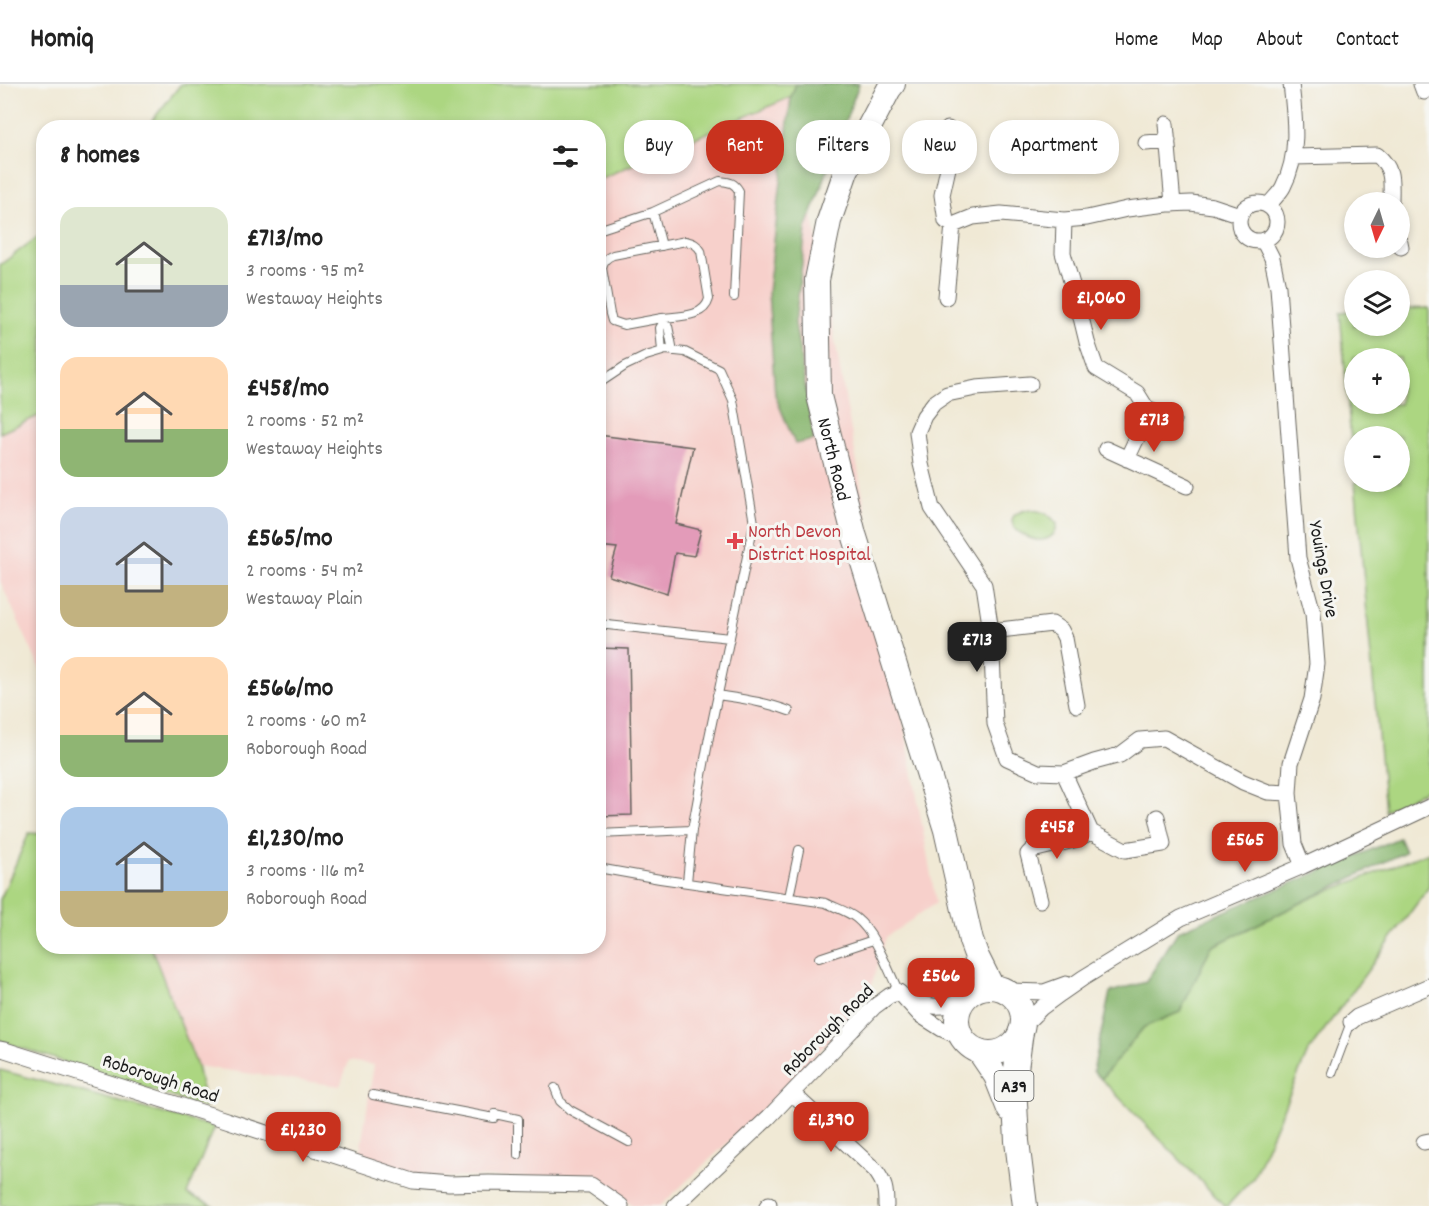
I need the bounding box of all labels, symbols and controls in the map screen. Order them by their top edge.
text: Homiq [30,21,94,61]
text: Home [1114,26,1158,56]
text: Map [1191,26,1223,56]
text: About [1256,26,1303,56]
text: Contact [1336,26,1399,56]
chip: Buy [624,120,694,174]
chip: Rent [706,120,784,174]
chip: Filters [796,120,890,174]
chip: New [902,120,977,174]
chip: Apartment [989,120,1119,174]
text: 8 homes [60,138,140,175]
icon: filters [549,140,582,173]
north arrow [1344,192,1410,258]
map controls [1344,192,1410,492]
text: £713/mo [246,221,323,258]
icon: home [108,231,180,303]
text: 3 rooms · 95 m² [246,258,365,286]
button: layers [1344,270,1410,336]
pin: £1,060 [1052,280,1150,331]
text: £1,060 [1076,285,1126,313]
text: Westaway Heights [246,286,383,314]
button: + [1344,348,1410,414]
text: £458/mo [246,371,329,408]
icon: home [108,381,180,453]
pin: £713 [1118,402,1190,453]
text: £713 [1139,407,1169,435]
text: 2 rooms · 52 m² [246,408,364,436]
street label: North Road [808,415,856,504]
button: − [1344,426,1410,492]
text: Westaway Heights [246,436,383,464]
place label: North Devon District Hospital [748,519,871,570]
street label: Youings Drive [1300,519,1344,620]
text: £565/mo [246,521,333,558]
icon: home [108,531,180,603]
marker: North Devon District Hospital [726,532,744,550]
text: 2 rooms · 54 m² [246,558,364,586]
text: Westaway Plain [246,586,363,614]
pin: £713 [941,622,1013,673]
text: £713 [962,627,992,655]
text: £566/mo [246,671,333,708]
icon: home [108,681,180,753]
text: 2 rooms · 60 m² [246,708,367,736]
text: Roborough Road [246,736,367,764]
pin: £458 [1021,809,1093,860]
text: £458 [1039,814,1075,842]
text: £1,230/mo [246,821,344,858]
pin: £565 [1209,822,1281,873]
text: £565 [1226,827,1264,855]
icon: home [108,831,180,903]
text: 3 rooms · 116 m² [246,858,365,886]
text: Roborough Road [246,886,367,914]
pin: £566 [905,958,977,1009]
text: £566 [922,963,960,991]
street label: Roborough Road [776,978,882,1084]
street label: Roborough Road [98,1048,222,1112]
road number: A39 [994,1071,1034,1101]
pin: £1,390 [782,1102,880,1153]
text: £1,390 [807,1107,855,1135]
pin: £1,230 [254,1112,352,1163]
text: £1,230 [280,1117,326,1145]

